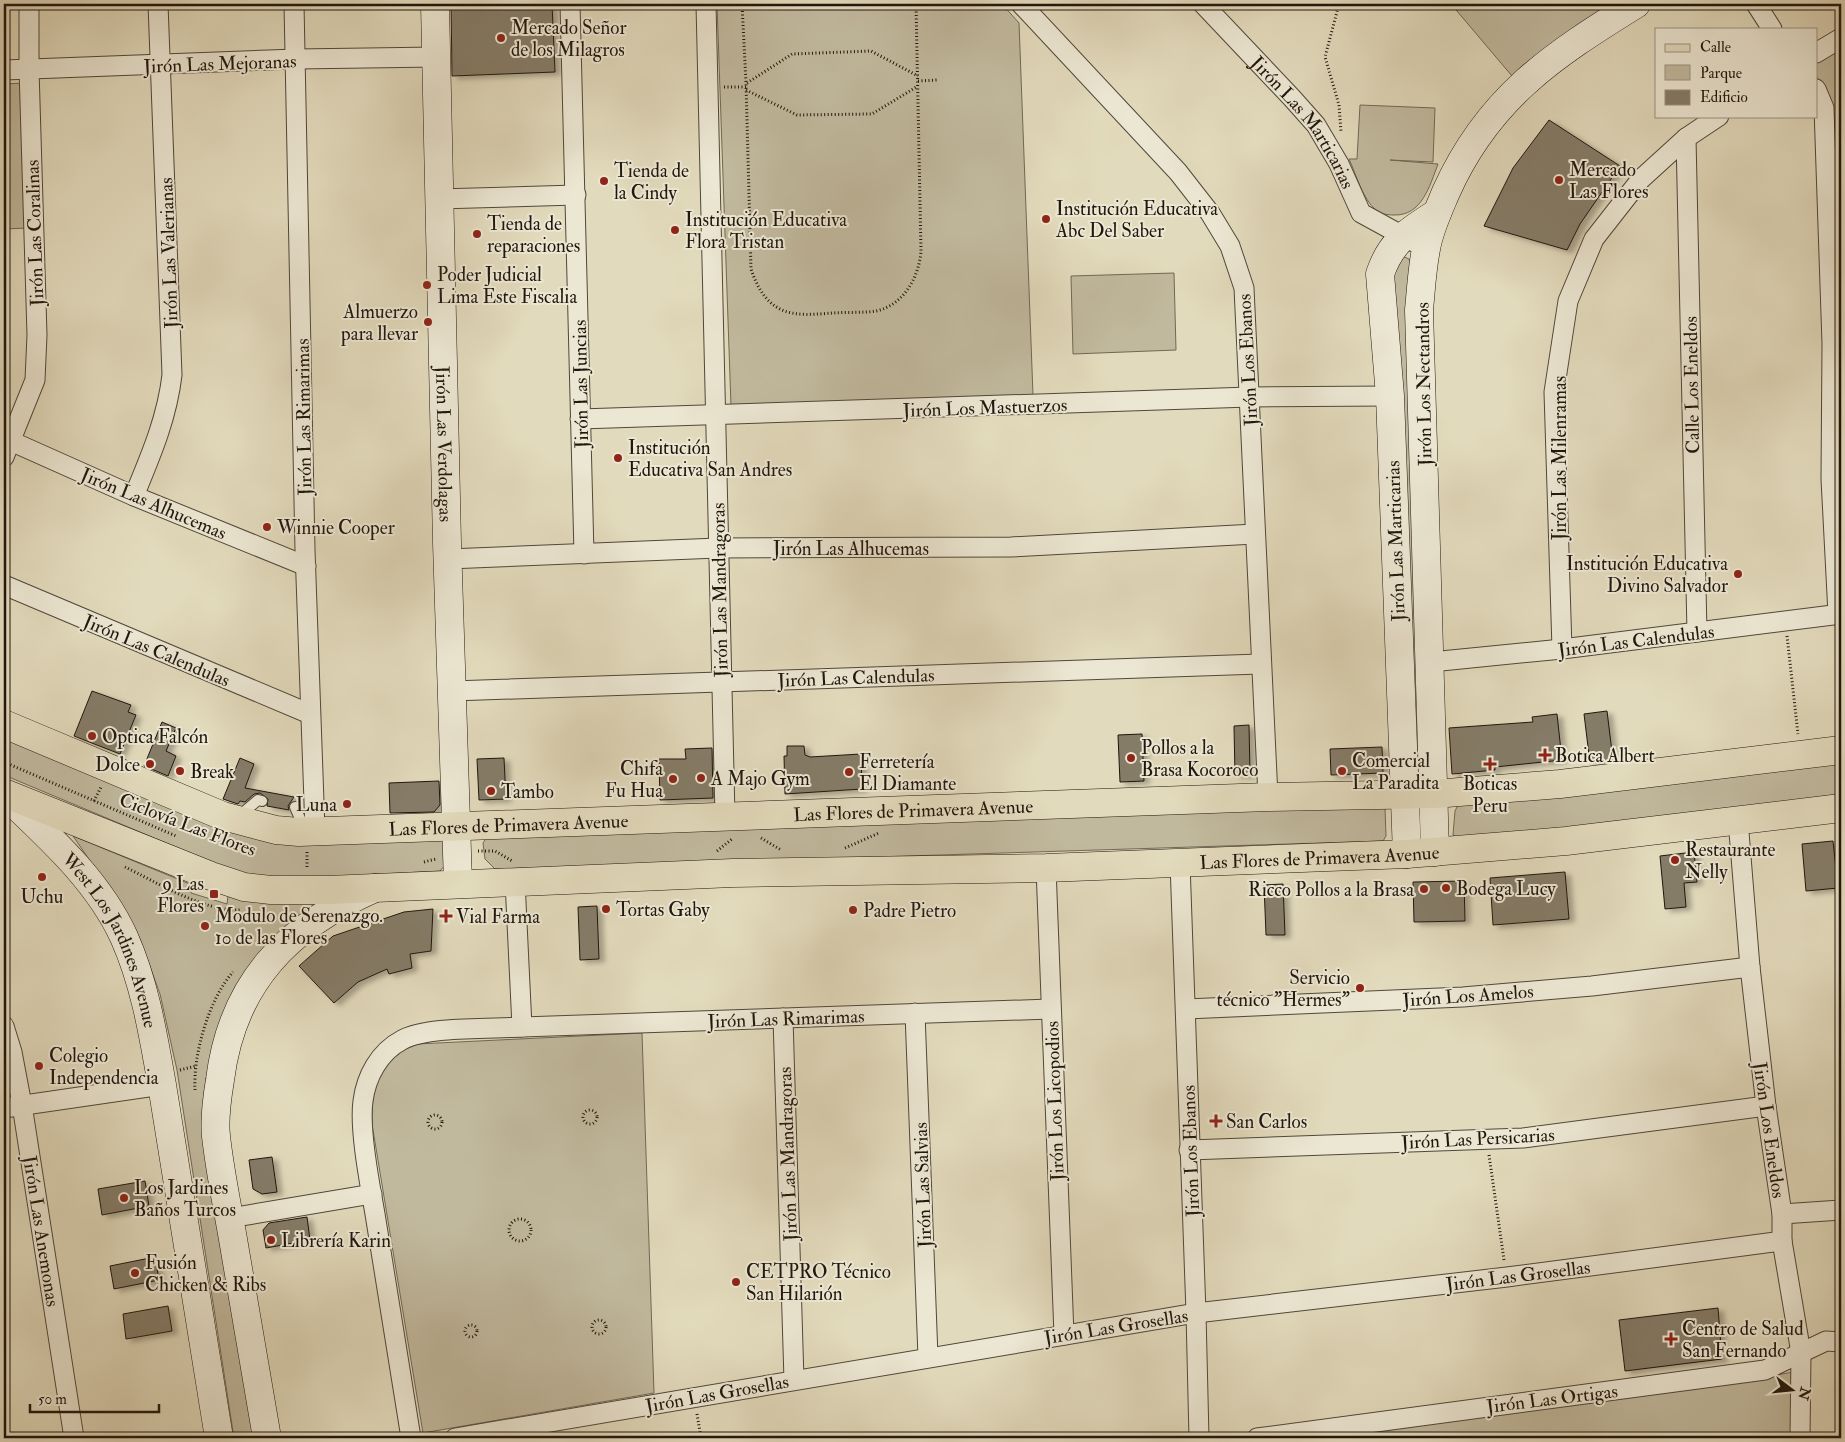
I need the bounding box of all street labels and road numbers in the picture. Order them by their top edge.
street label: Jirón Las Mejoranas [142,49,297,79]
street label: Jirón Las Marticarias [1245,51,1360,193]
street label: Jirón Las Coralinas [20,159,50,308]
street label: Jirón Las Valerianas [154,177,184,330]
street label: Jirón Los Ebanos [1233,293,1263,428]
street label: Jirón Los Nectandros [1411,302,1437,467]
street label: Calle Los Eneldos [1679,316,1705,454]
street label: Jirón Las Juncias [568,319,594,449]
street label: Jirón Las Rimarimas [291,338,317,497]
street label: Jirón Las Verdolagas [430,365,458,522]
street label: Jirón Las Milenramas [1548,376,1572,541]
street label: Jirón Los Mastuerzos [901,393,1068,423]
street label: Jirón Las Marticarias [1381,460,1411,623]
street label: Jirón Las Alhucemas [76,462,230,545]
street label: Jirón Las Mandragoras [706,502,734,678]
street label: Jirón Las Alhucemas [772,537,929,561]
street label: Jirón Las Calendulas [79,609,234,693]
street label: Jirón Las Calendulas [1556,620,1716,663]
street label: Jirón Las Calendulas [776,663,935,693]
street label: Ciclovía Las Flores [116,788,259,862]
street label: Las Flores de Primavera Avenue [793,794,1034,827]
street label: Las Flores de Primavera Avenue [388,809,629,842]
street label: Las Flores de Primavera Avenue [1199,840,1440,875]
street label: West Los Jardines Avenue [56,847,162,1030]
street label: Jirón Los Amelos [1401,979,1534,1013]
street label: Jirón Las Rimarimas [706,1004,865,1034]
street label: Jirón Los Licopodios [1040,1020,1071,1182]
street label: Jirón Los Eneldos [1747,1059,1790,1200]
street label: Jirón Las Mandragoras [773,1066,803,1243]
street label: Jirón Los Ebanos [1177,1084,1205,1219]
street label: Jirón Las Salvias [909,1122,937,1249]
street label: Jirón Las Persicarias [1400,1123,1555,1155]
street label: Jirón Las Anemonas [17,1153,65,1308]
street label: Jirón Las Grosellas [1444,1255,1592,1297]
street label: Jirón Las Grosellas [1042,1304,1190,1350]
street label: Jirón Las Grosellas [643,1370,791,1419]
street label: Jirón Las Ortigas [1484,1379,1619,1419]

